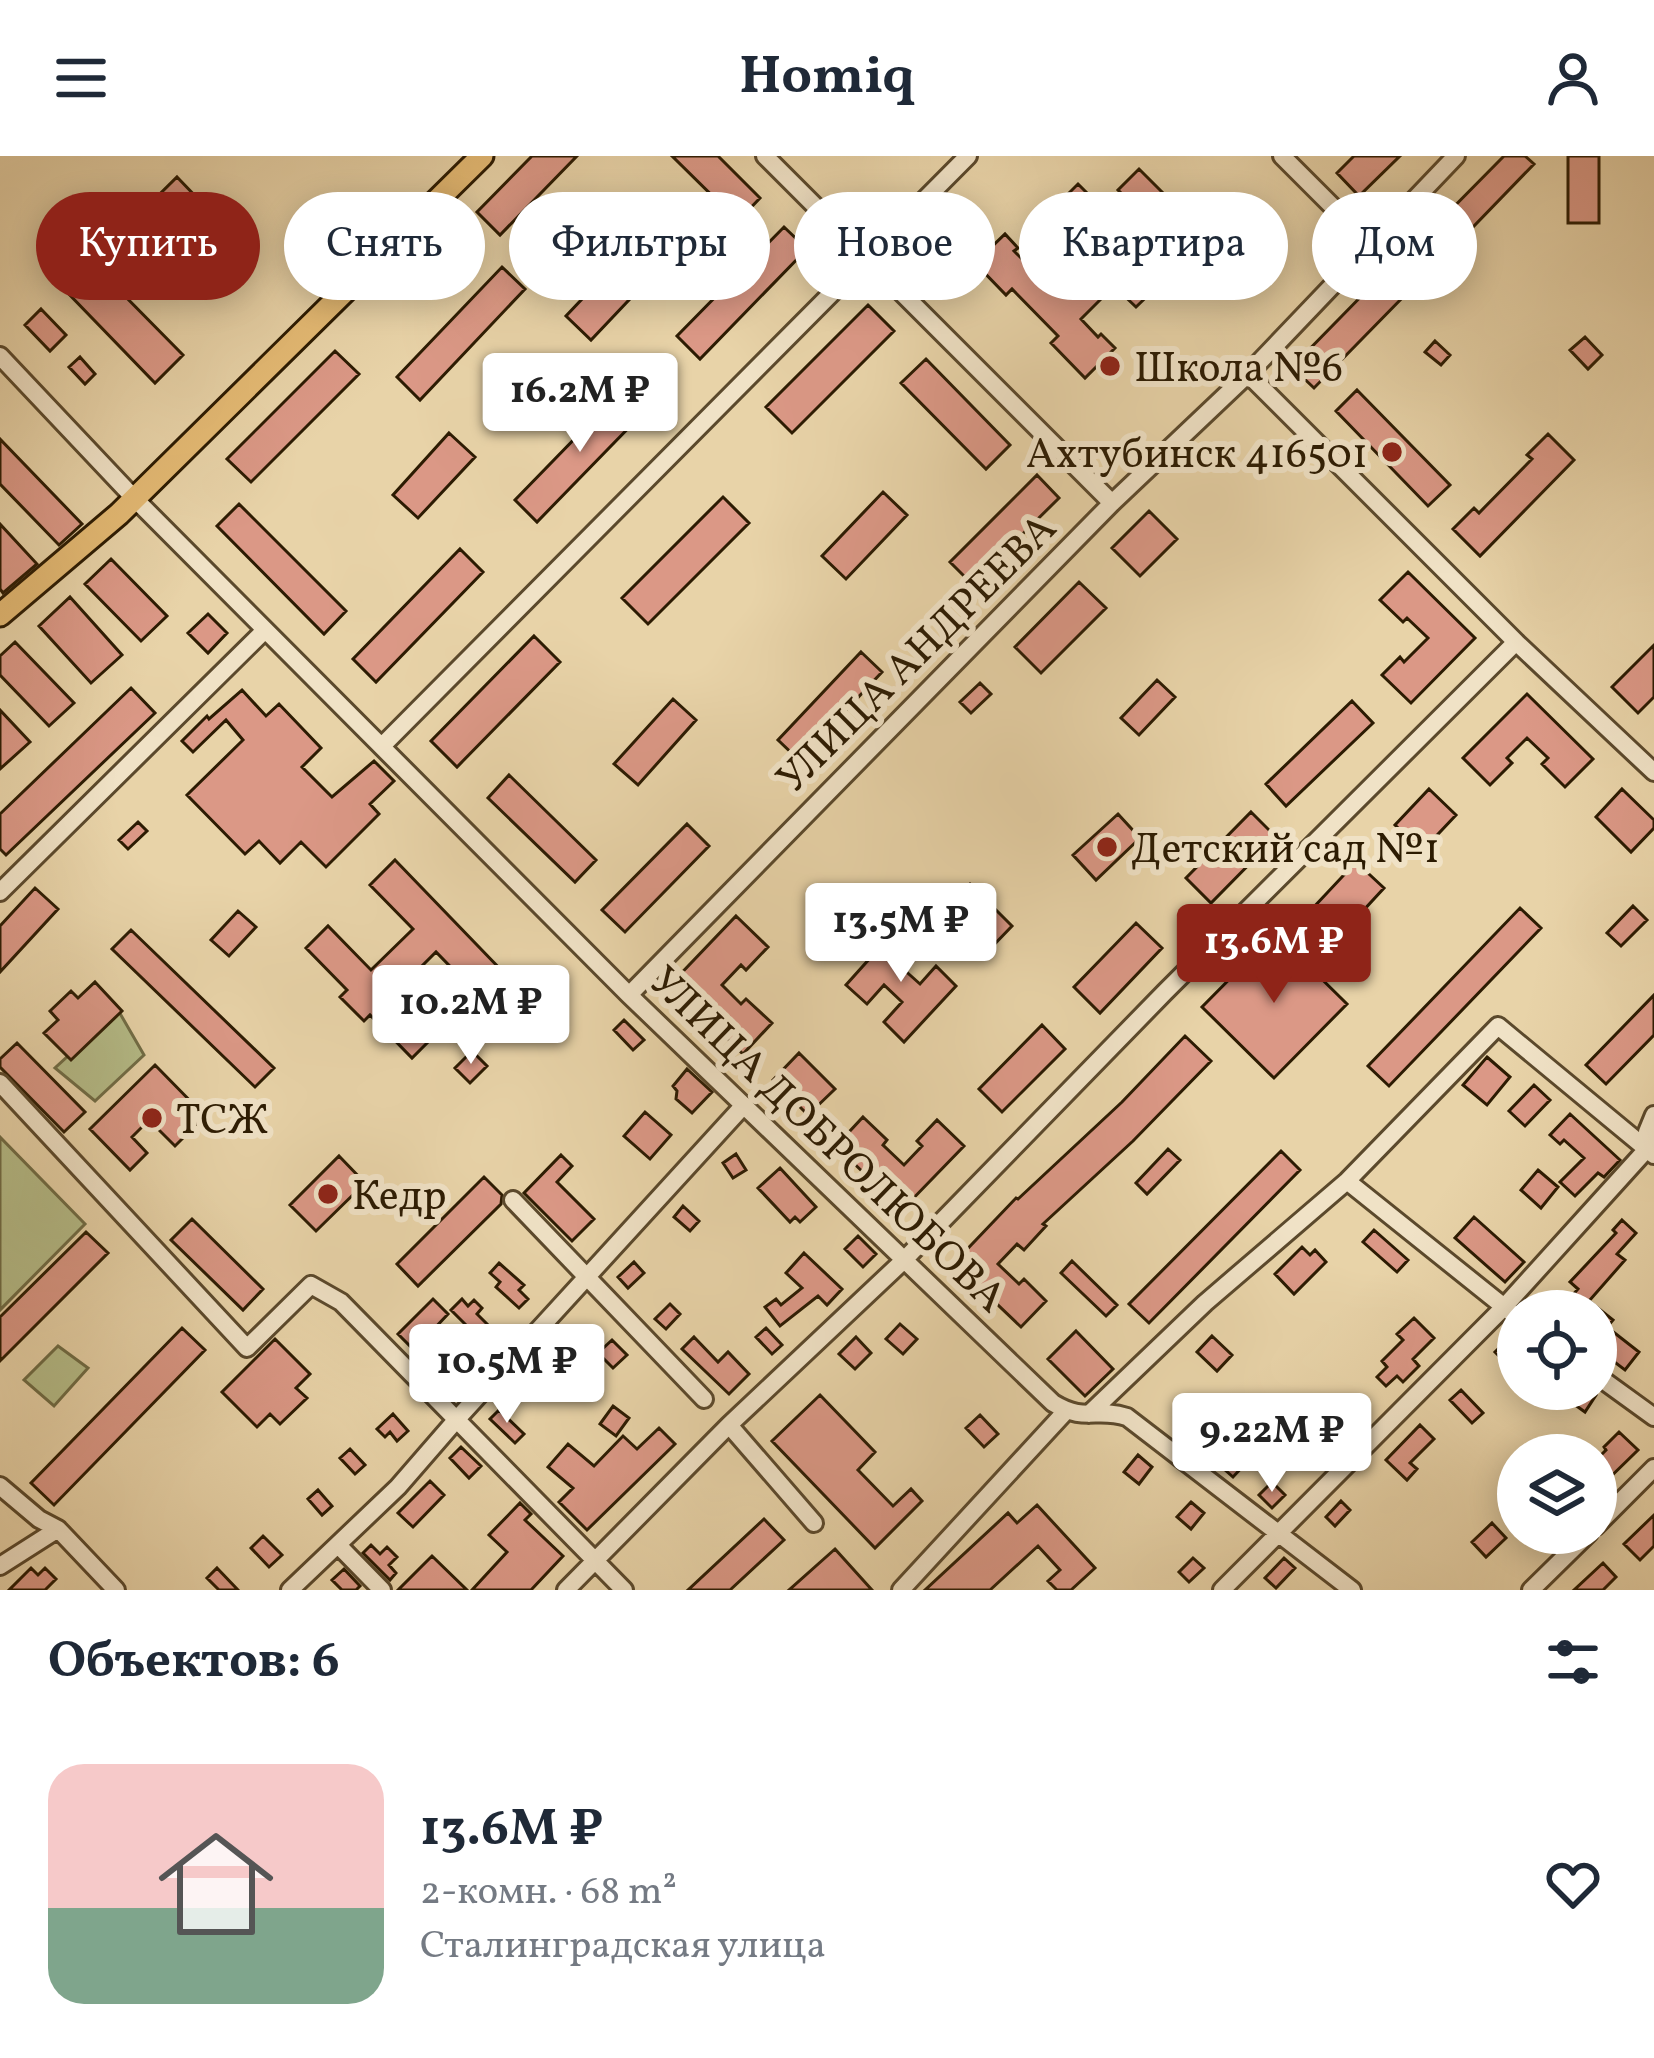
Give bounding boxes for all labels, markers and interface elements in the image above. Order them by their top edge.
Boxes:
text: Homiq [739,41,915,116]
icon: menu [48,45,114,111]
icon: person [1540,45,1606,111]
chip: Купить [36,192,260,300]
chip: Снять [284,192,485,300]
chip: Фильтры [509,192,770,300]
chip: Новое [794,192,995,300]
chip: Квартира [1019,192,1288,300]
chip: Дом [1312,192,1477,300]
place label: Школа №6 [1134,341,1343,400]
pin: 16.2M ₽ [469,353,691,455]
marker: Школа №6 [1097,353,1123,379]
text: 16.2M ₽ [510,365,650,419]
place label: Ахтубинск 416501 [1026,427,1368,486]
marker: Ахтубинск 416501 [1379,439,1405,465]
street label: УЛИЦА АНДРЕЕВА [765,502,1072,809]
place label: Детский сад №1 [1131,822,1440,881]
marker: Детский сад №1 [1094,834,1120,860]
pin: 13.5M ₽ [790,883,1012,985]
text: 13.5M ₽ [832,895,970,949]
pin: 13.6M ₽ [1163,904,1385,1006]
text: 13.6M ₽ [1204,916,1344,970]
street label: УЛИЦА ДОБРОЛЮБОВА [634,954,1018,1328]
pin: 10.2M ₽ [360,965,582,1067]
text: 10.2M ₽ [399,977,543,1031]
place label: ТСЖ [176,1093,268,1152]
marker: ТСЖ [139,1105,165,1131]
place label: Кедр [352,1169,447,1228]
marker: Кедр [315,1181,341,1207]
map controls [1497,1290,1617,1554]
button: locate [1497,1290,1617,1410]
pin: 10.5M ₽ [396,1324,618,1426]
text: 10.5M ₽ [436,1336,578,1390]
pin: 9.22M ₽ [1161,1393,1383,1495]
text: 9.22M ₽ [1199,1405,1345,1459]
button: layers [1497,1434,1617,1554]
text: Объектов: 6 [48,1627,340,1698]
icon: filters [1540,1629,1606,1695]
text: 13.6M ₽ [420,1795,603,1866]
icon: home [144,1812,288,1956]
icon: heart [1540,1851,1606,1917]
text: 2-комн. · 68 m² [420,1866,677,1920]
text: Сталинградская улица [420,1920,826,1974]

